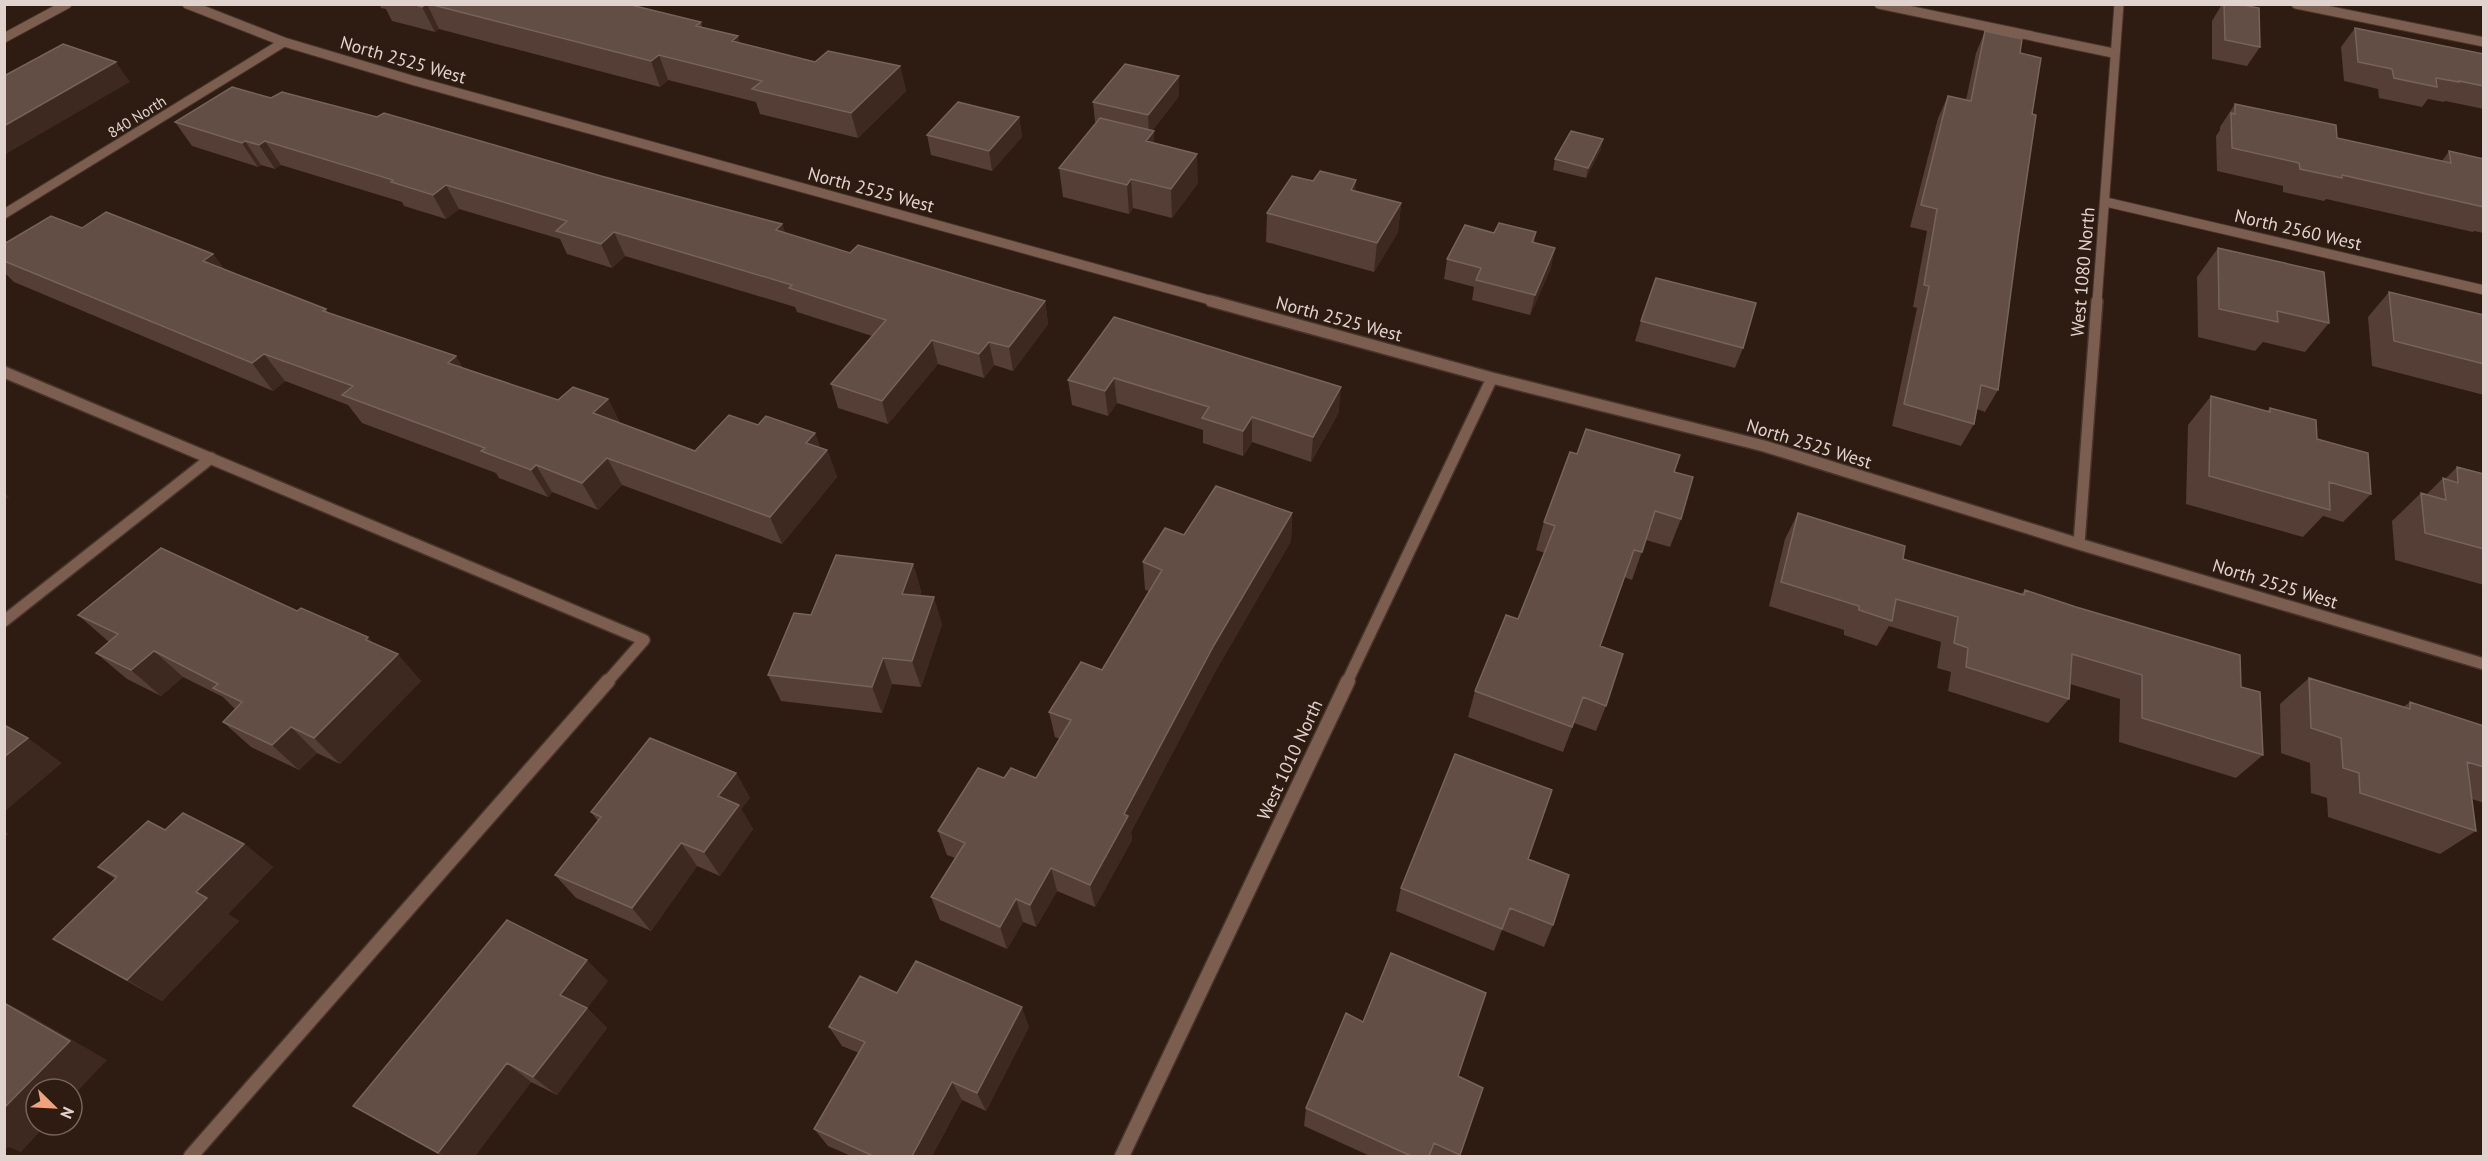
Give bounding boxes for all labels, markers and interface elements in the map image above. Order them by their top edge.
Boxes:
street label: North 2525 West [338,31,469,88]
street label: 840 North [104,91,170,142]
street label: North 2525 West [805,162,937,217]
street label: North 2560 West [2232,204,2364,255]
street label: West 1080 North [2065,206,2100,338]
street label: North 2525 West [1273,291,1405,346]
street label: North 2525 West [1744,414,1875,474]
street label: North 2525 West [2210,554,2341,614]
street label: West 1010 North [1252,696,1327,824]
north arrow [24,1077,84,1137]
text: N [56,1104,79,1122]

